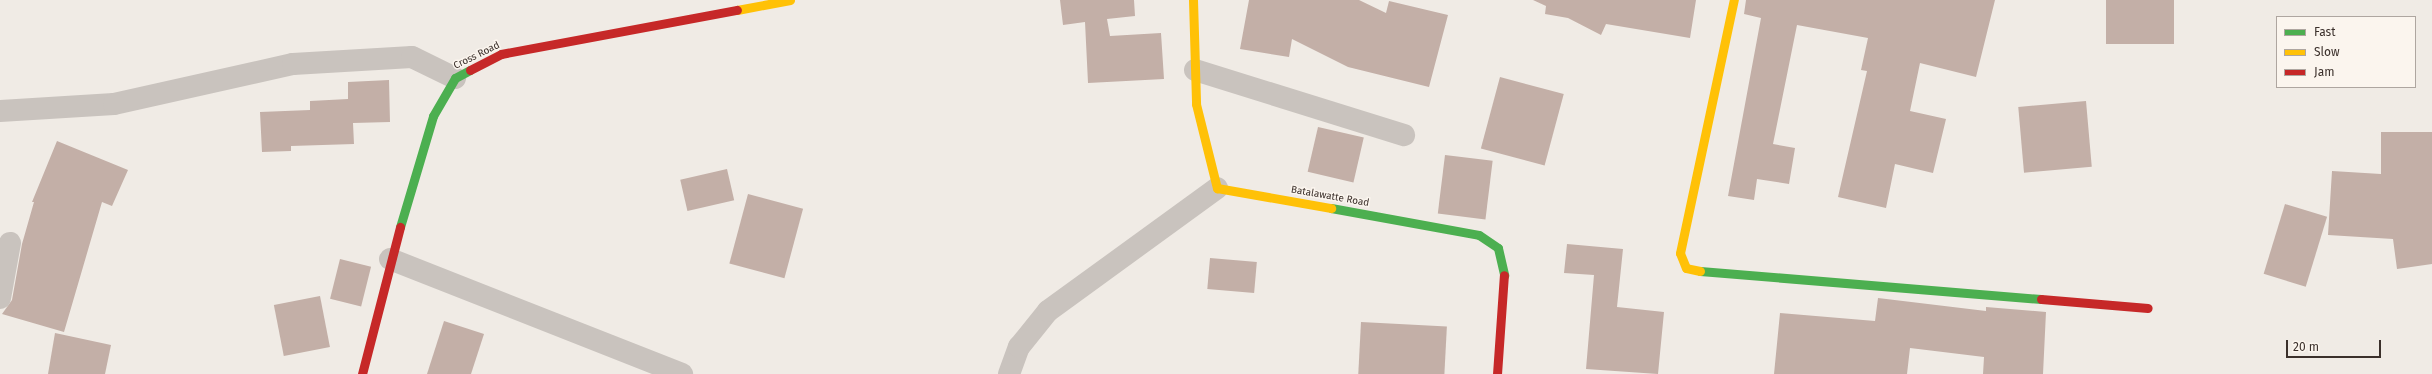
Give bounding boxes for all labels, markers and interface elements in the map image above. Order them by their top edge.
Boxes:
legend [2276,16,2416,88]
text: Fast [2314,25,2336,39]
street label: Cross Road [452,40,502,72]
text: Slow [2314,45,2340,59]
text: Jam [2314,65,2334,79]
street label: Batalawatte Road [1290,184,1370,210]
scale bar [2288,332,2383,358]
text: 20 m [2293,340,2319,354]

